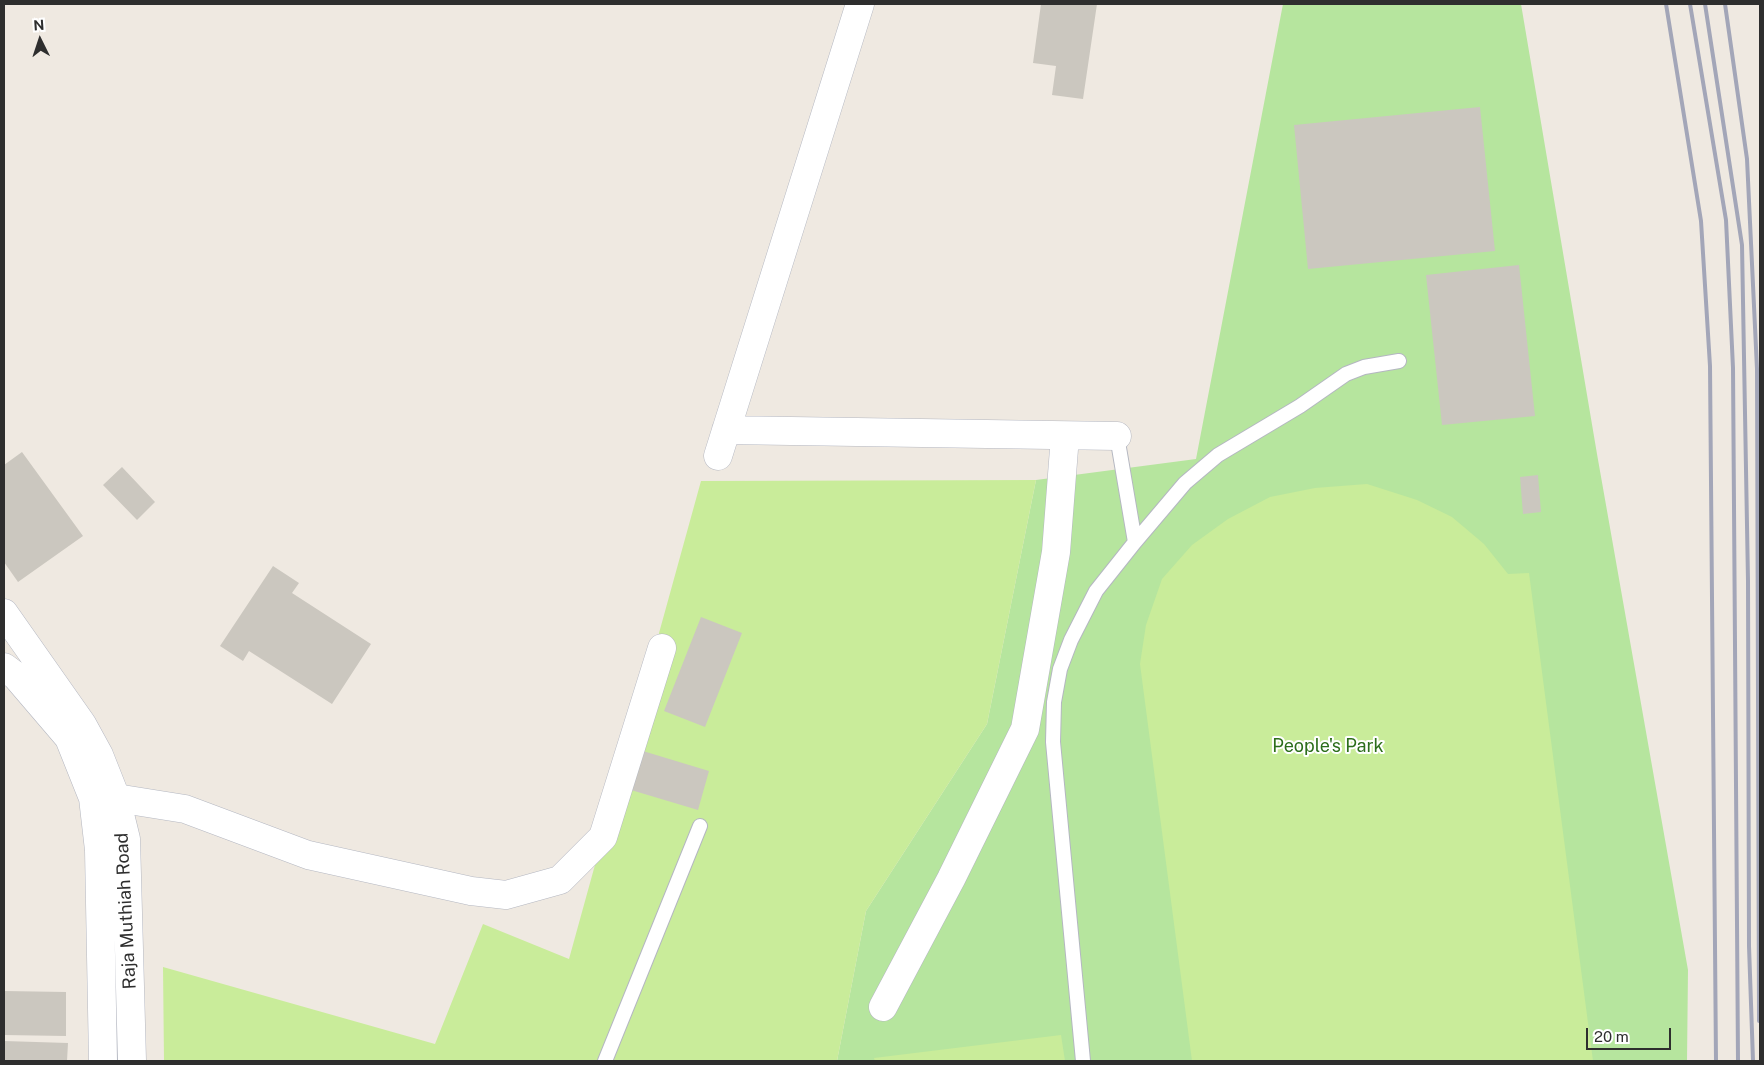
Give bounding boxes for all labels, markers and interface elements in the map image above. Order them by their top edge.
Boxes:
north arrow [15,15,65,65]
text: N [33,17,45,33]
park label: People's Park [1272,735,1384,757]
street label: Raja Muthiah Road [111,832,141,990]
scale bar [1589,1018,1674,1050]
text: 20 m [1594,1028,1629,1045]

